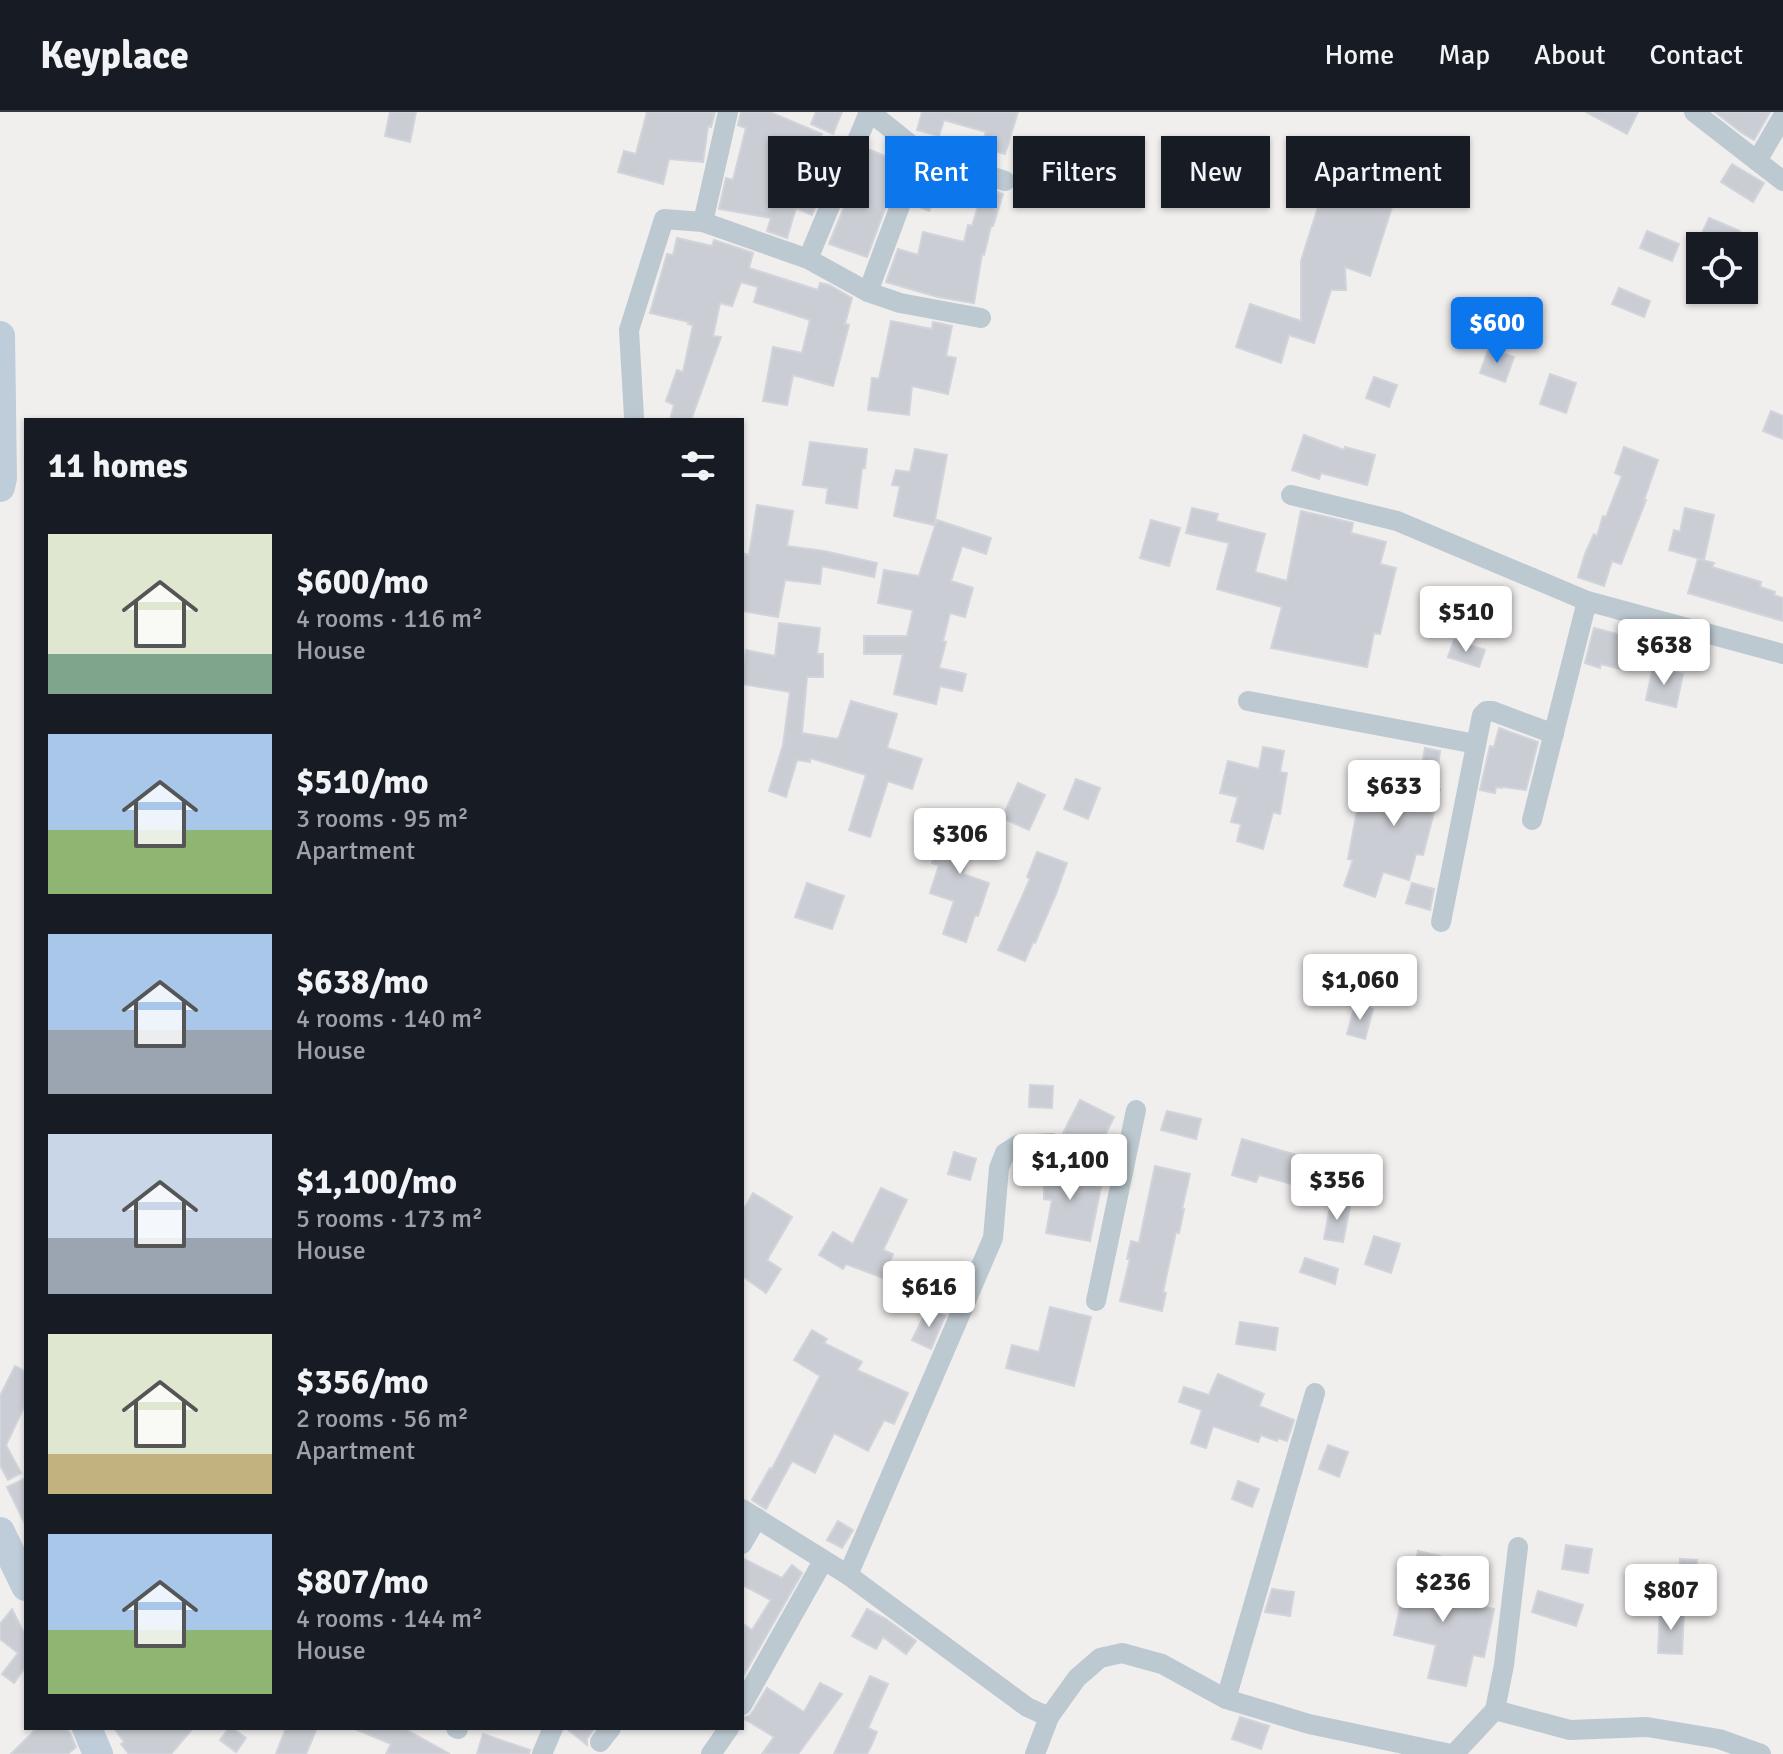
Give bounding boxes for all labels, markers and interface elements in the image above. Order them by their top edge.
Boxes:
text: Keyplace [40,32,189,79]
text: Home [1325,38,1394,72]
text: Map [1438,38,1490,72]
text: About [1534,38,1606,72]
text: Contact [1650,38,1743,72]
chip: Buy [768,136,869,208]
chip: Rent [885,136,997,208]
chip: Filters [1013,136,1145,208]
chip: New [1161,136,1270,208]
chip: Apartment [1286,136,1470,208]
map controls [1686,232,1758,304]
button: locate [1686,232,1758,304]
pin: $600 [1450,297,1544,365]
text: $600 [1469,307,1525,339]
icon: filters [676,444,720,488]
text: 11 homes [48,445,188,487]
text: $600/mo [296,561,429,603]
icon: home [112,566,208,662]
pin: $510 [1419,586,1513,654]
text: $510 [1438,596,1494,628]
text: 4 rooms · 116 m² [296,603,483,635]
pin: $638 [1617,619,1711,687]
text: $638 [1636,629,1692,661]
text: House [296,635,366,667]
pin: $633 [1347,760,1441,828]
text: $510/mo [296,761,429,803]
icon: home [112,766,208,862]
text: $633 [1366,770,1422,802]
text: 3 rooms · 95 m² [296,803,469,835]
pin: $306 [913,808,1007,876]
text: $306 [932,818,988,850]
text: Apartment [296,835,415,867]
pin: $1,060 [1295,954,1425,1022]
text: $638/mo [296,961,429,1003]
text: $1,060 [1321,964,1399,996]
icon: home [112,966,208,1062]
text: 4 rooms · 140 m² [296,1003,483,1035]
text: House [296,1035,366,1067]
pin: $1,100 [1005,1134,1135,1202]
text: $1,100 [1031,1144,1109,1176]
pin: $356 [1290,1154,1384,1222]
text: $1,100/mo [296,1161,457,1203]
text: $356 [1309,1164,1365,1196]
icon: home [112,1166,208,1262]
text: 5 rooms · 173 m² [296,1203,483,1235]
text: House [296,1235,366,1267]
pin: $616 [882,1261,976,1329]
text: $616 [901,1271,957,1303]
text: $356/mo [296,1361,429,1403]
icon: home [112,1366,208,1462]
text: 2 rooms · 56 m² [296,1403,469,1435]
text: Apartment [296,1435,415,1467]
pin: $236 [1396,1556,1490,1624]
text: $807/mo [296,1561,429,1603]
pin: $807 [1624,1564,1718,1632]
icon: home [112,1566,208,1662]
text: $236 [1415,1566,1471,1598]
text: $807 [1643,1574,1699,1606]
text: 4 rooms · 144 m² [296,1603,483,1635]
text: House [296,1635,366,1667]

